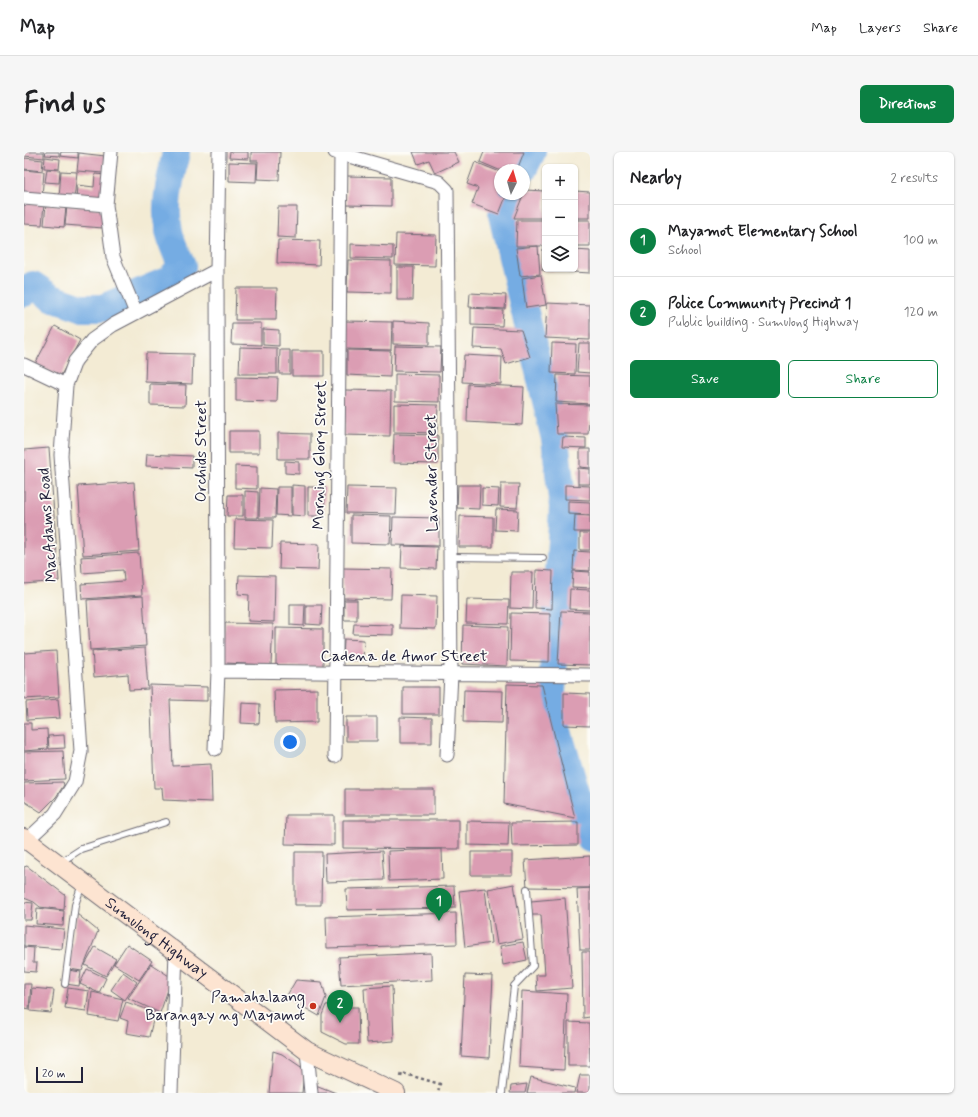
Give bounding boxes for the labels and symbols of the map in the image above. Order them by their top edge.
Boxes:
north arrow [494,164,530,200]
street label: Morning Glory Street [308,380,333,530]
street label: Orchids Street [191,399,212,502]
street label: Lavender Street [420,413,444,532]
street label: MacAdams Road [34,467,62,583]
street label: Cadena de Amor Street [321,646,488,667]
your location [280,732,300,752]
pin: 1 [426,888,452,921]
street label: Sumulong Highway [101,892,212,983]
place label: Pamahalaang Barangay ng Mayamot [145,987,305,1026]
pin: 2 [327,990,353,1023]
marker: Pamahalaang Barangay ng Mayamot [308,1001,318,1011]
scale bar [36,1065,83,1084]

